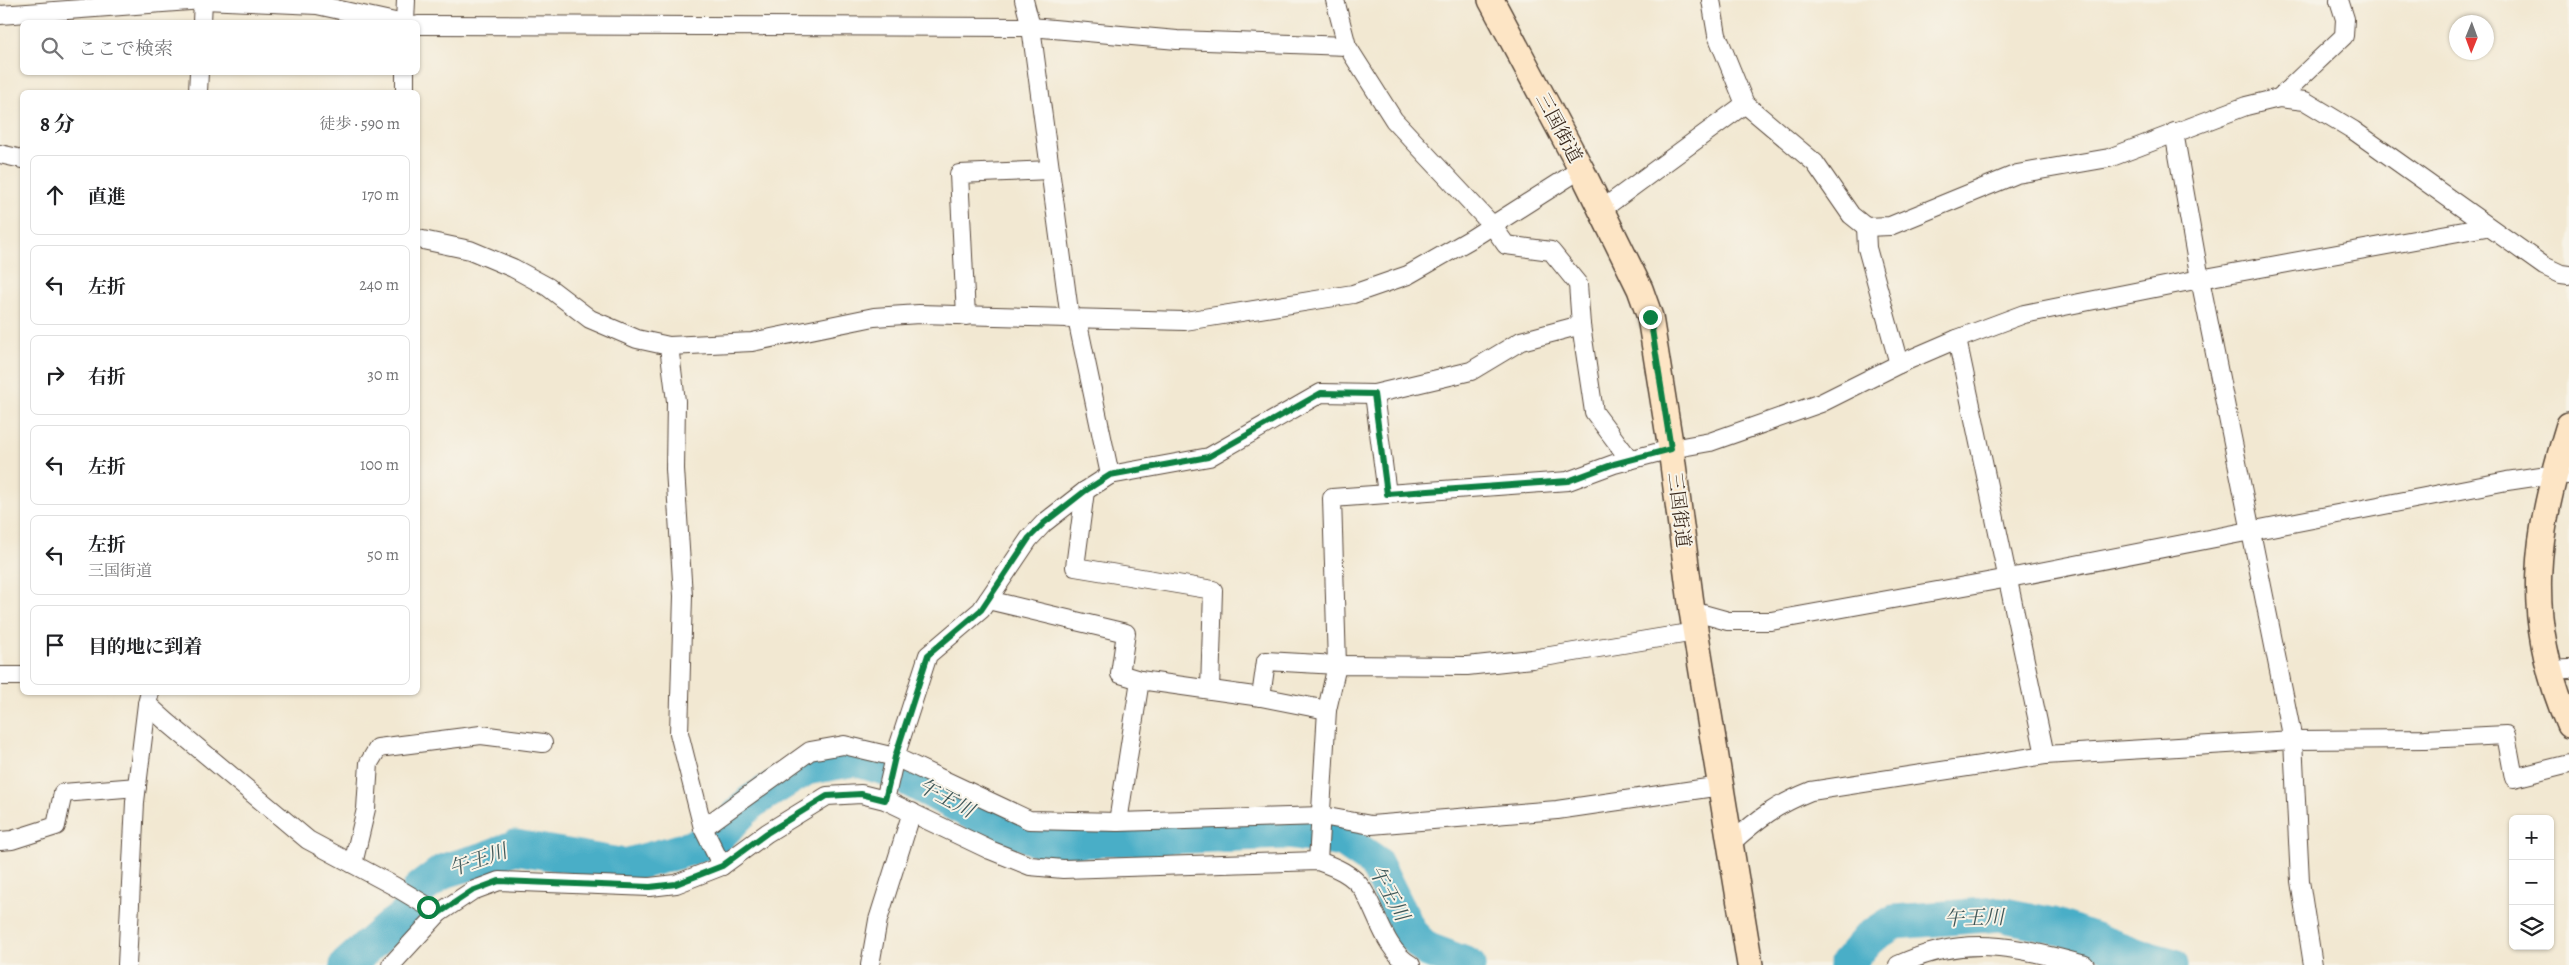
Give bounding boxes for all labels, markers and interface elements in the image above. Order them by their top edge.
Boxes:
north arrow [2449,15,2494,60]
search box [20,20,420,75]
icon: search [38,34,66,62]
text: ここで検索 [78,36,173,62]
street label: 三国街道 [1530,88,1588,168]
text: 8 分 [40,110,75,138]
text: 徒歩 · 590 m [319,113,400,135]
icon: ahead [41,181,69,209]
text: 直進 [88,184,126,210]
text: 170 m [362,184,399,206]
icon: left [41,271,69,299]
text: 左折 [88,274,126,300]
text: 240 m [359,274,399,296]
route end [1639,306,1662,329]
icon: right [41,361,69,389]
text: 右折 [88,364,126,390]
text: 30 m [367,364,399,386]
icon: left [41,451,69,479]
text: 左折 [88,454,126,480]
text: 100 m [360,454,399,476]
street label: 三国街道 [1661,471,1697,549]
text: 左折 [88,532,126,558]
icon: left [41,541,69,569]
text: 50 m [367,544,399,566]
text: 三国街道 [88,560,152,582]
icon: arrive [41,631,69,659]
text: 目的地に到着 [88,634,202,660]
water label: 午王川 [913,772,981,825]
map controls [2509,815,2554,950]
button: + [2509,815,2554,860]
water label: 午王川 [445,837,513,883]
water label: 午王川 [1363,860,1416,928]
button: − [2509,860,2554,905]
route start [417,896,440,919]
water label: 午王川 [1944,903,2006,933]
button: layers [2509,905,2554,950]

